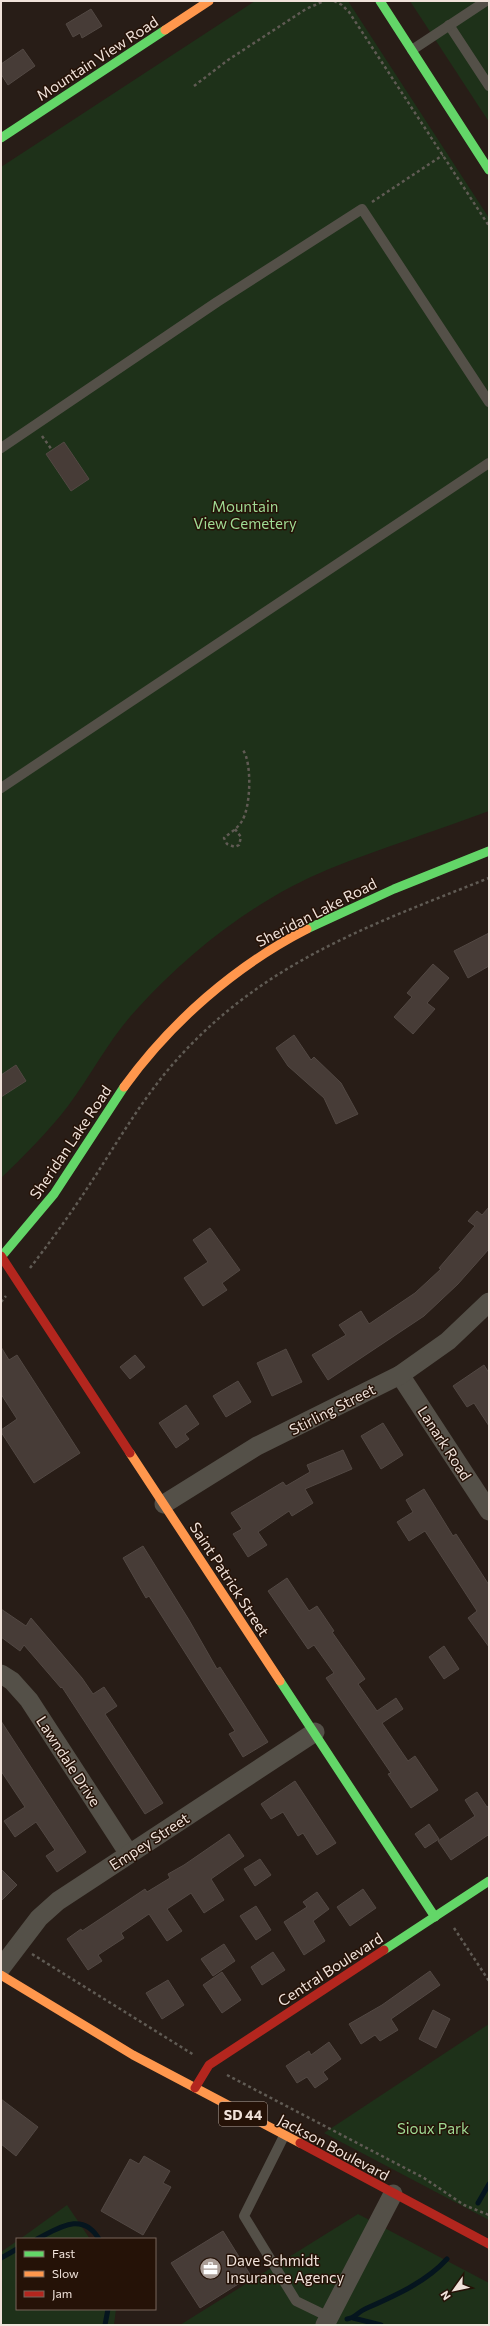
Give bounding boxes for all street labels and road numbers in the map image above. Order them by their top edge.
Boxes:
street label: Mountain View Road [33,12,161,104]
street label: Sheridan Lake Road [253,874,379,950]
street label: Sheridan Lake Road [25,1082,115,1202]
street label: Stirling Street [286,1380,378,1438]
street label: Lanark Road [414,1402,476,1484]
street label: Saint Patrick Street [186,1519,274,1639]
street label: Lawndale Drive [33,1712,105,1810]
street label: Empey Street [106,1809,192,1873]
street label: Central Boulevard [274,1928,386,2010]
road number: SD 44 [219,2102,267,2126]
street label: Jackson Boulevard [275,2110,393,2184]

